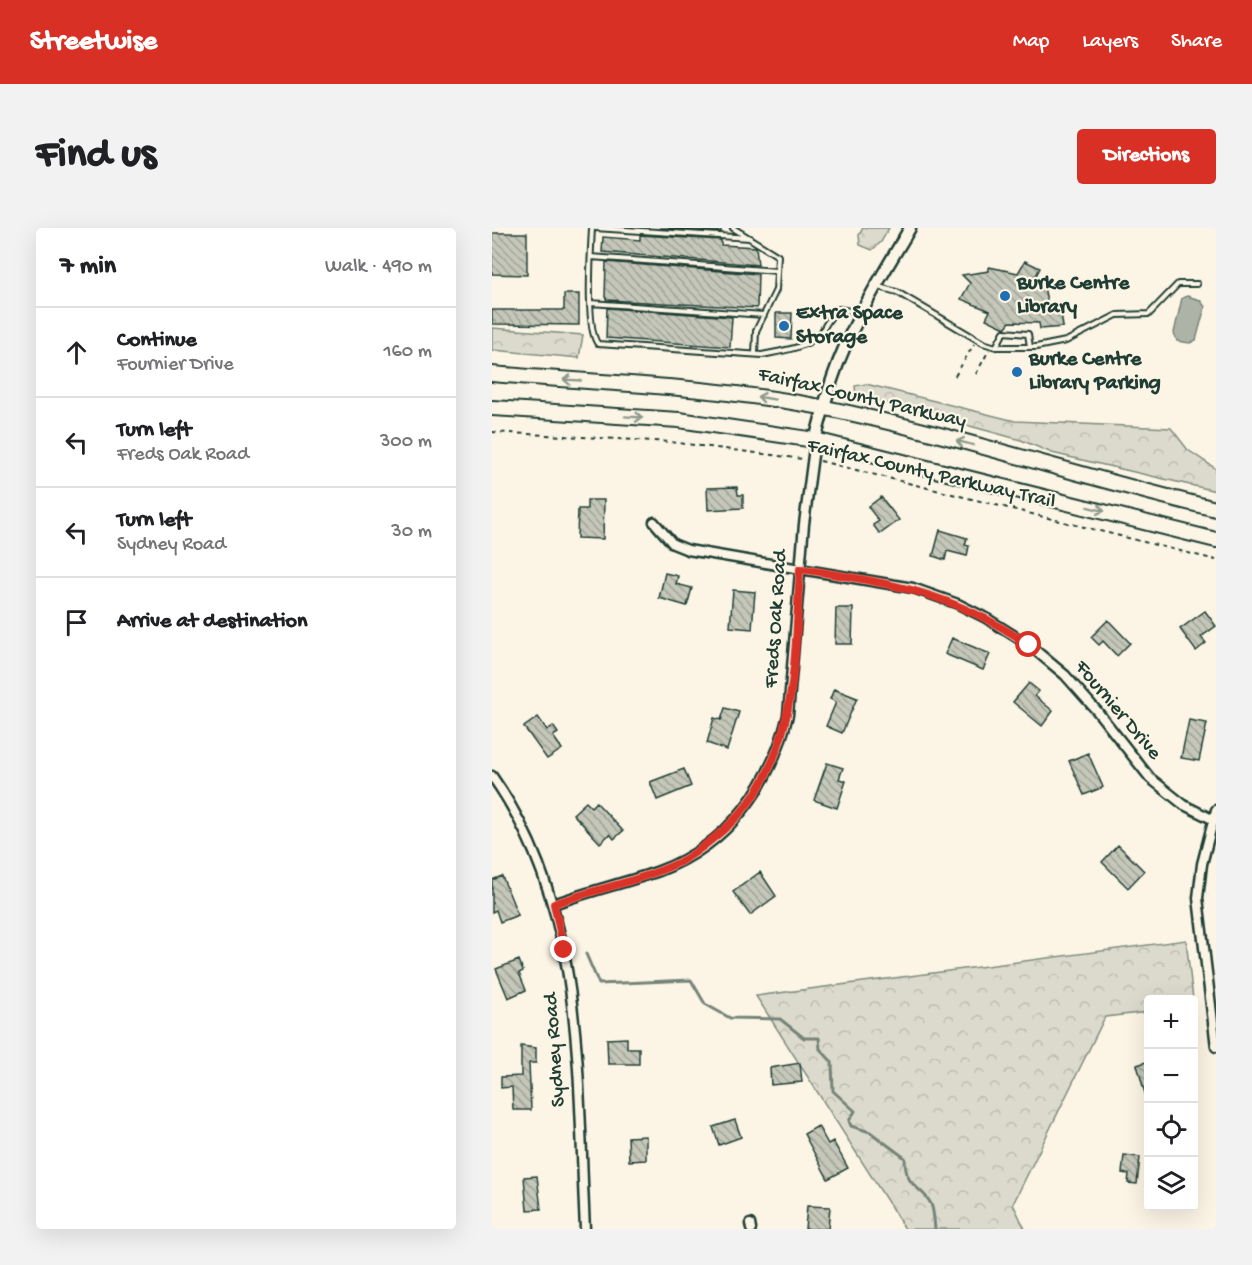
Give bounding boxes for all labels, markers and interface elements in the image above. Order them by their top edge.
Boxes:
text: Streetwise [30,26,157,59]
text: Map [1013,30,1049,55]
text: Layers [1082,30,1138,55]
text: Share [1171,30,1222,55]
button: Directions [1077,129,1216,184]
text: Find us [36,132,156,181]
text: 7 min [60,252,116,283]
text: Walk · 490 m [325,256,432,279]
place label: Burke Centre Library [1016,272,1130,321]
marker: Burke Centre Library [998,289,1012,303]
place label: Extra Space Storage [796,302,904,351]
marker: Extra Space Storage [777,319,791,333]
text: Continue [117,328,197,354]
icon: ahead [60,336,93,369]
text: 160 m [383,341,432,364]
place label: Burke Centre Library Parking [1028,348,1161,397]
text: Fournier Drive [117,354,234,377]
street label: Fairfax County Parkway [755,363,968,435]
marker: Burke Centre Library Parking [1010,365,1024,379]
one-way arrow [562,374,582,385]
one-way arrow [757,392,776,403]
one-way arrow [624,412,644,423]
text: Turn left [117,418,191,444]
icon: left [60,426,93,459]
text: 300 m [380,431,432,454]
street label: Fairfax County Parkway Trail [803,434,1058,516]
one-way arrow [956,436,975,448]
text: Freds Oak Road [117,444,249,467]
one-way arrow [1086,504,1105,515]
text: Turn left [117,508,191,534]
icon: left [60,516,93,549]
text: 30 m [391,521,432,544]
text: Sydney Road [117,534,226,557]
street label: Freds Oak Road [760,547,794,690]
icon: arrive [60,606,93,639]
text: Arrive at destination [117,609,307,635]
route start [1015,631,1041,657]
street label: Fournier Drive [1067,655,1167,767]
route end [550,936,576,962]
street label: Sydney Road [539,990,572,1108]
map controls [1144,995,1198,1211]
button: + [1144,995,1198,1049]
button: − [1144,1049,1198,1103]
button: locate [1144,1103,1198,1157]
button: layers [1144,1157,1198,1211]

